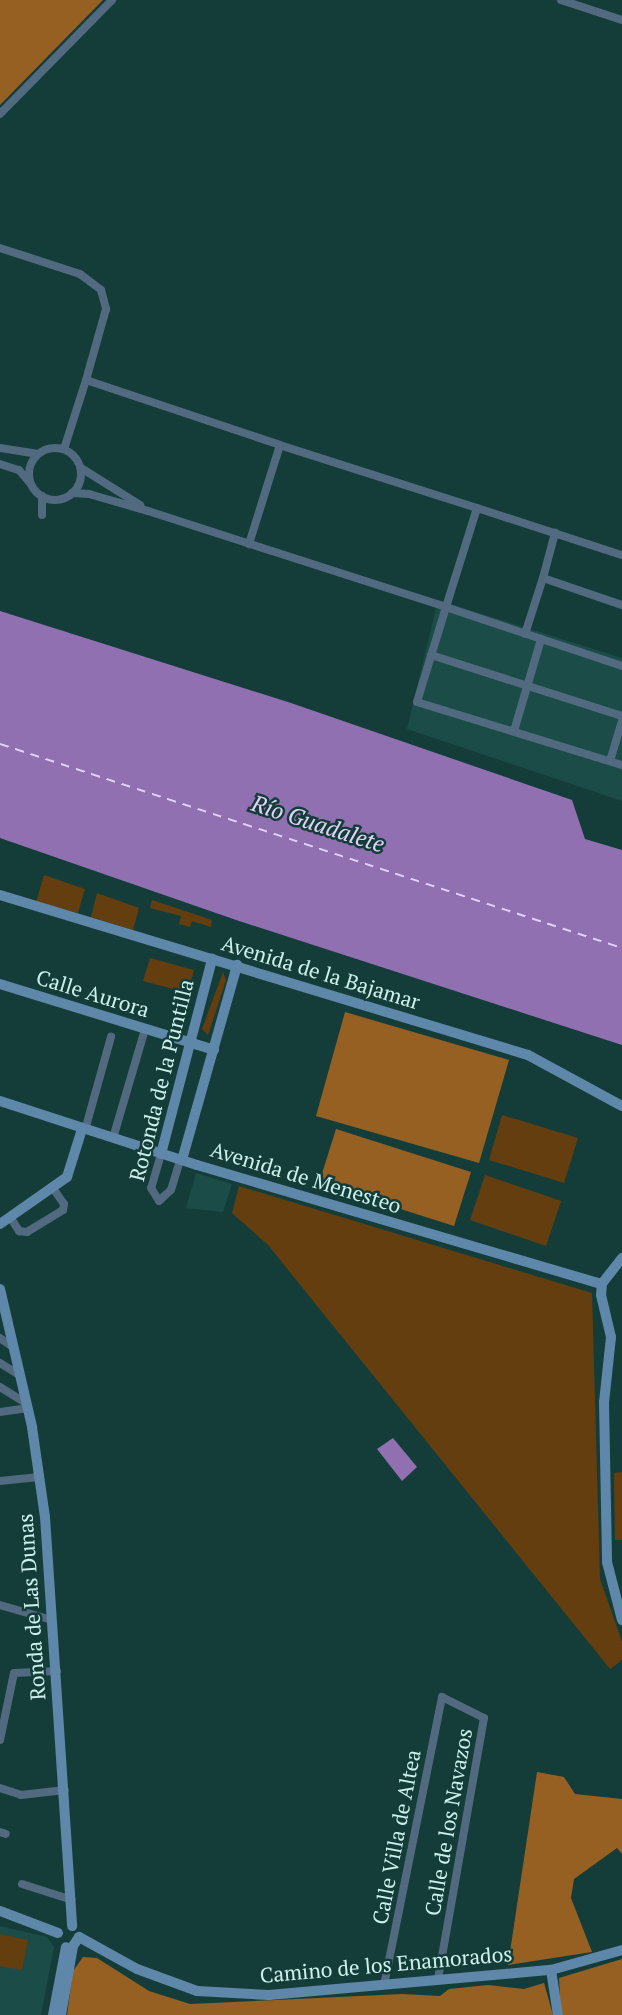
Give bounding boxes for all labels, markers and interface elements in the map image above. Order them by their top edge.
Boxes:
water label: Río Guadalete [248,790,388,858]
street label: Avenida de la Bajamar [219,930,423,1014]
street label: Calle Aurora [33,964,153,1022]
street label: Rotonda de la Puntilla [124,976,198,1184]
street label: Avenida de Menesteo [208,1136,404,1218]
street label: Ronda de Las Dunas [12,1513,50,1701]
street label: Calle de los Navazos [419,1726,477,1918]
street label: Calle Villa de Altea [367,1747,425,1927]
street label: Camino de los Enamorados [259,1940,513,1988]

